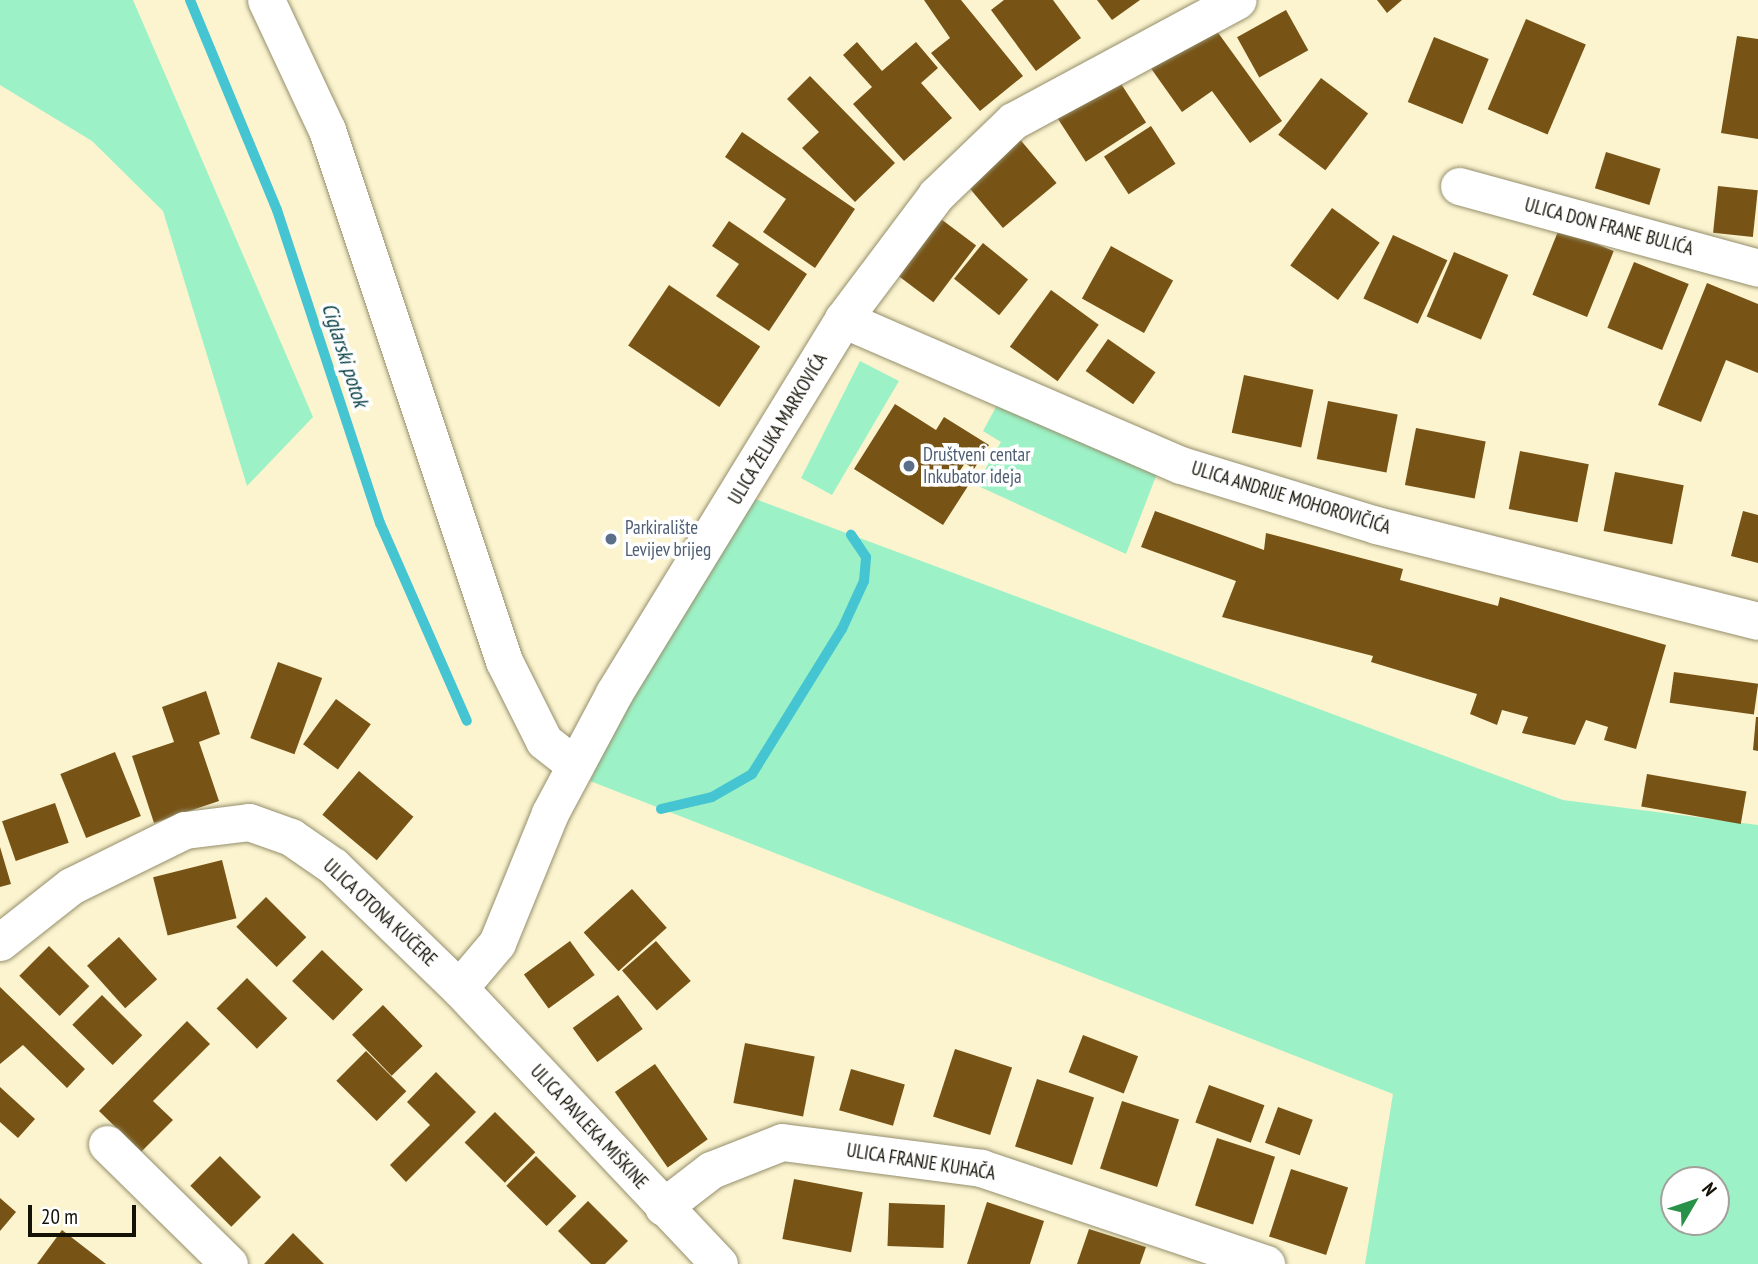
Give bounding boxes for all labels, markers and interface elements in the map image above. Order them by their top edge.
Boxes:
street label: ULICA DON FRANE BULIĆA [1522,193,1696,261]
water label: Ciglarski potok [316,300,374,410]
street label: ULICA ŽELJKA MARKOVIĆA [723,349,833,509]
place label: Društveni centar Inkubator ideja [923,444,1030,488]
street label: ULICA ANDRIJE MOHOROVIČIĆA [1188,457,1394,539]
marker: Društveni centar Inkubator ideja [901,458,917,474]
place label: Parkiralište Levijev brijeg [625,517,712,561]
marker: Parkiralište Levijev brijeg [603,531,619,547]
street label: ULICA OTONA KUČERE [318,854,442,972]
street label: ULICA PAVLEKA MIŠKINE [525,1060,653,1194]
street label: ULICA FRANJE KUHAČA [845,1139,997,1185]
north arrow [1660,1166,1730,1236]
text: N [1697,1177,1722,1201]
scale bar [32,1190,140,1234]
text: 20 m [41,1203,78,1230]

